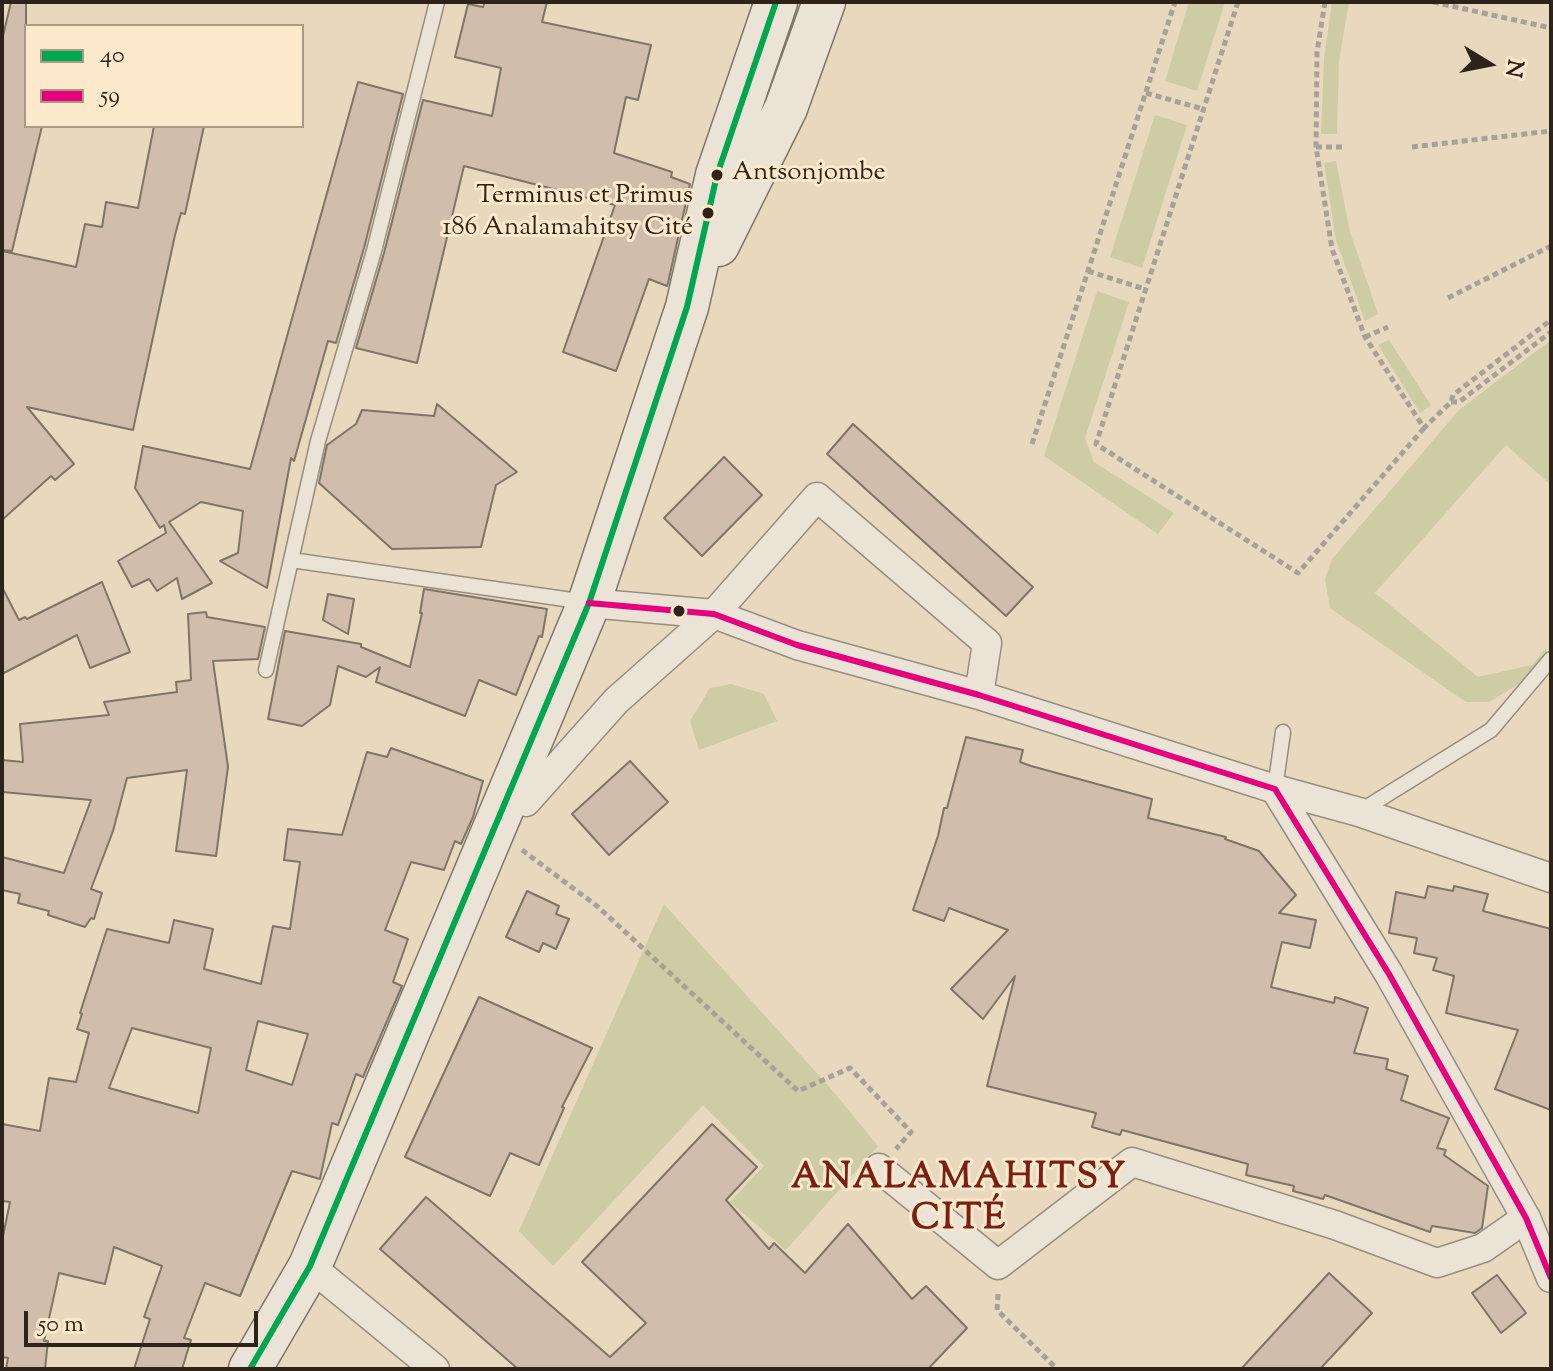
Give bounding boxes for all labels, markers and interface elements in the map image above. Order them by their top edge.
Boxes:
legend [24,24,304,128]
north arrow [1449,24,1529,104]
text: 40 [100,39,125,73]
text: N [1495,57,1530,80]
text: 59 [100,79,120,113]
place label: Antsonjombe [732,159,886,191]
marker: Antsonjombe [709,167,725,183]
place label: Terminus et Primus 186 Analamahitsy Cité [443,182,693,244]
marker: Terminus et Primus 186 Analamahitsy Cité [700,205,716,221]
unlabelled marker [671,603,687,619]
district label: ANALAMAHITSY CITÉ [791,1159,1127,1244]
scale bar [28,1295,262,1345]
text: 50 m [38,1308,84,1342]

